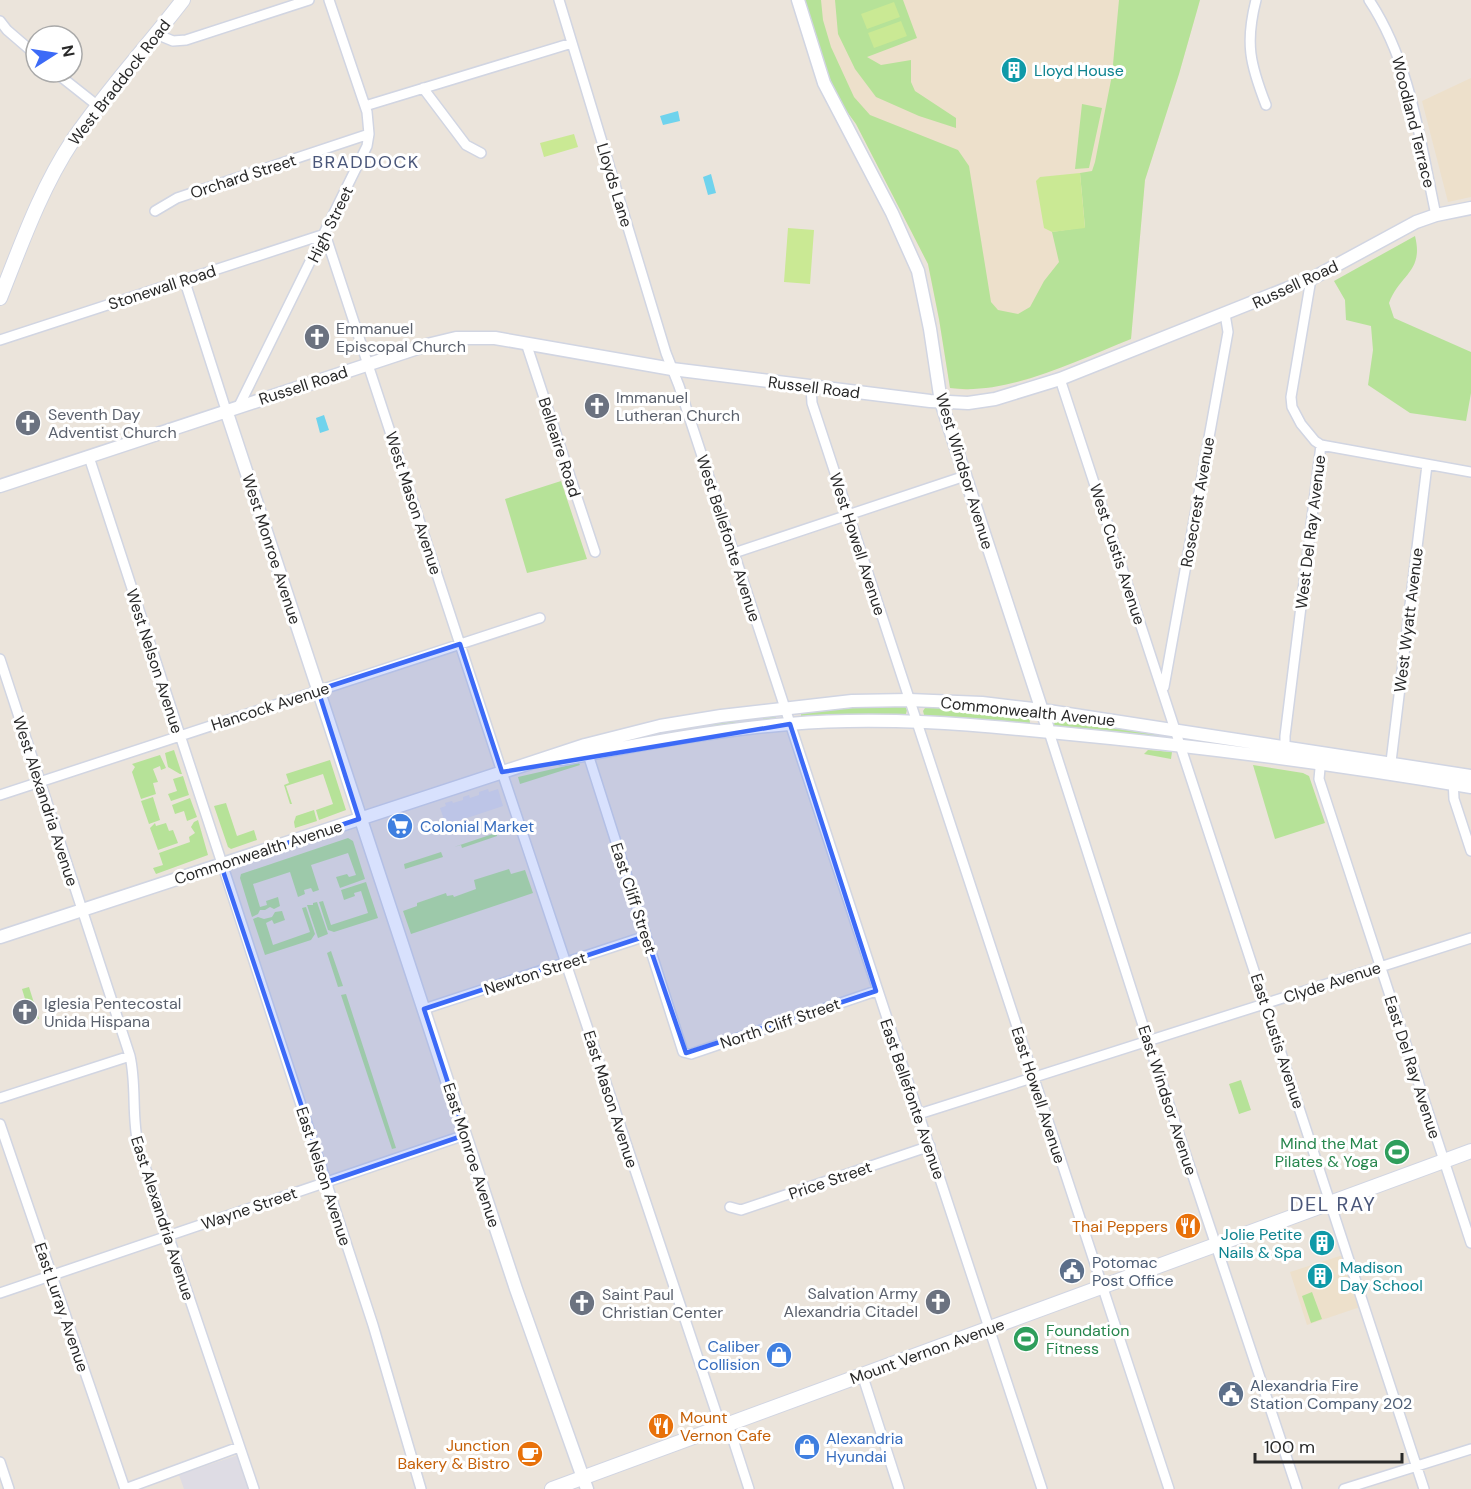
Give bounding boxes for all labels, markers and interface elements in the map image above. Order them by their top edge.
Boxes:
street label: West Braddock Road [64,15,175,150]
north arrow [24,24,84,84]
text: N [57,43,80,59]
street label: Woodland Terrace [1387,54,1440,190]
building icon: Lloyd House [999,55,1029,85]
place label: Lloyd House [1034,60,1124,81]
street label: Lloyds Lane [592,141,637,230]
street label: Orchard Street [187,149,299,204]
district label: BRADDOCK [312,150,420,174]
street label: High Street [303,183,358,266]
street label: Russell Road [1249,255,1342,314]
street label: Stonewall Road [106,260,219,315]
place label: Emmanuel Episcopal Church [336,318,466,357]
church icon: Emmanuel Episcopal Church [302,322,332,352]
street label: Russell Road [256,361,350,410]
street label: Russell Road [767,371,861,404]
place label: Immanuel Lutheran Church [616,387,740,426]
street label: West Windsor Avenue [931,390,998,552]
church icon: Immanuel Lutheran Church [582,391,612,421]
street label: Belleaire Road [534,395,586,500]
place label: Seventh Day Adventist Church [48,404,177,443]
church icon: Seventh Day Adventist Church [13,408,43,438]
street label: West Mason Avenue [380,429,447,577]
street label: Rosecrest Avenue [1176,435,1219,569]
street label: West Bellefonte Avenue [692,452,765,624]
street label: West Del Ray Avenue [1291,454,1330,610]
street label: West Howell Avenue [825,470,891,618]
street label: West Monroe Avenue [237,471,306,627]
street label: West Custis Avenue [1085,481,1150,627]
street label: West Wyatt Avenue [1389,547,1428,694]
street label: West Nelson Avenue [121,586,188,736]
street label: Hancock Avenue [208,677,332,736]
street label: Commonwealth Avenue [940,692,1116,731]
street label: West Alexandria Avenue [8,713,83,889]
supermarket icon: Colonial Market [385,811,415,841]
street label: Commonwealth Avenue [171,815,345,890]
place label: Colonial Market [420,816,534,837]
street label: East Cliff Street [606,840,661,956]
street label: Newton Street [481,947,589,1000]
street label: Clyde Avenue [1281,957,1383,1008]
street label: East Custis Avenue [1246,971,1309,1111]
place label: Iglesia Pentecostal Unida Hispana [44,993,181,1032]
street label: North Cliff Street [717,993,843,1054]
street label: East Del Ray Avenue [1379,993,1446,1141]
church icon: Iglesia Pentecostal Unida Hispana [10,997,40,1027]
street label: East Bellefonte Avenue [875,1016,950,1182]
street label: East Windsor Avenue [1133,1022,1202,1178]
street label: East Howell Avenue [1006,1024,1071,1166]
street label: East Mason Avenue [578,1028,643,1171]
street label: East Monroe Avenue [438,1080,505,1230]
street label: East Nelson Avenue [291,1104,356,1248]
street label: East Alexandria Avenue [126,1133,199,1303]
place label: Mind the Mat Pilates & Yoga [1275,1133,1378,1172]
sports icon: Mind the Mat Pilates & Yoga [1382,1137,1412,1167]
street label: Price Street [786,1156,875,1205]
street label: Wayne Street [198,1182,300,1235]
district label: DEL RAY [1290,1191,1376,1217]
restaurant icon: Thai Peppers [1173,1211,1203,1241]
place label: Thai Peppers [1072,1216,1168,1237]
place label: Jolie Petite Nails & Spa [1219,1224,1302,1263]
building icon: Jolie Petite Nails & Spa [1307,1228,1337,1258]
street label: East Luray Avenue [30,1240,94,1375]
place label: Potomac Post Office [1092,1252,1174,1291]
public building icon: Potomac Post Office [1057,1256,1087,1286]
place label: Madison Day School [1340,1257,1423,1296]
building icon: Madison Day School [1305,1261,1335,1291]
place label: Salvation Army Alexandria Citadel [784,1283,918,1322]
place label: Saint Paul Christian Center [602,1284,723,1323]
church icon: Salvation Army Alexandria Citadel [923,1287,953,1317]
church icon: Saint Paul Christian Center [567,1288,597,1318]
street label: Mount Vernon Avenue [847,1314,1007,1389]
place label: Foundation Fitness [1046,1320,1129,1359]
sports icon: Foundation Fitness [1011,1324,1041,1354]
place label: Caliber Collision [698,1336,760,1375]
shop icon: Caliber Collision [764,1340,794,1370]
place label: Alexandria Fire Station Company 202 [1250,1375,1412,1414]
public building icon: Alexandria Fire Station Company 202 [1216,1379,1246,1409]
place label: Mount Vernon Cafe [680,1407,771,1446]
restaurant icon: Mount Vernon Cafe [646,1411,676,1441]
scale bar [1255,1426,1402,1464]
place label: Alexandria Hyundai [826,1428,903,1467]
shop icon: Alexandria Hyundai [792,1432,822,1462]
place label: Junction Bakery & Bistro [397,1435,510,1474]
text: 100 m [1264,1435,1315,1459]
cafe icon: Junction Bakery & Bistro [515,1439,545,1469]

